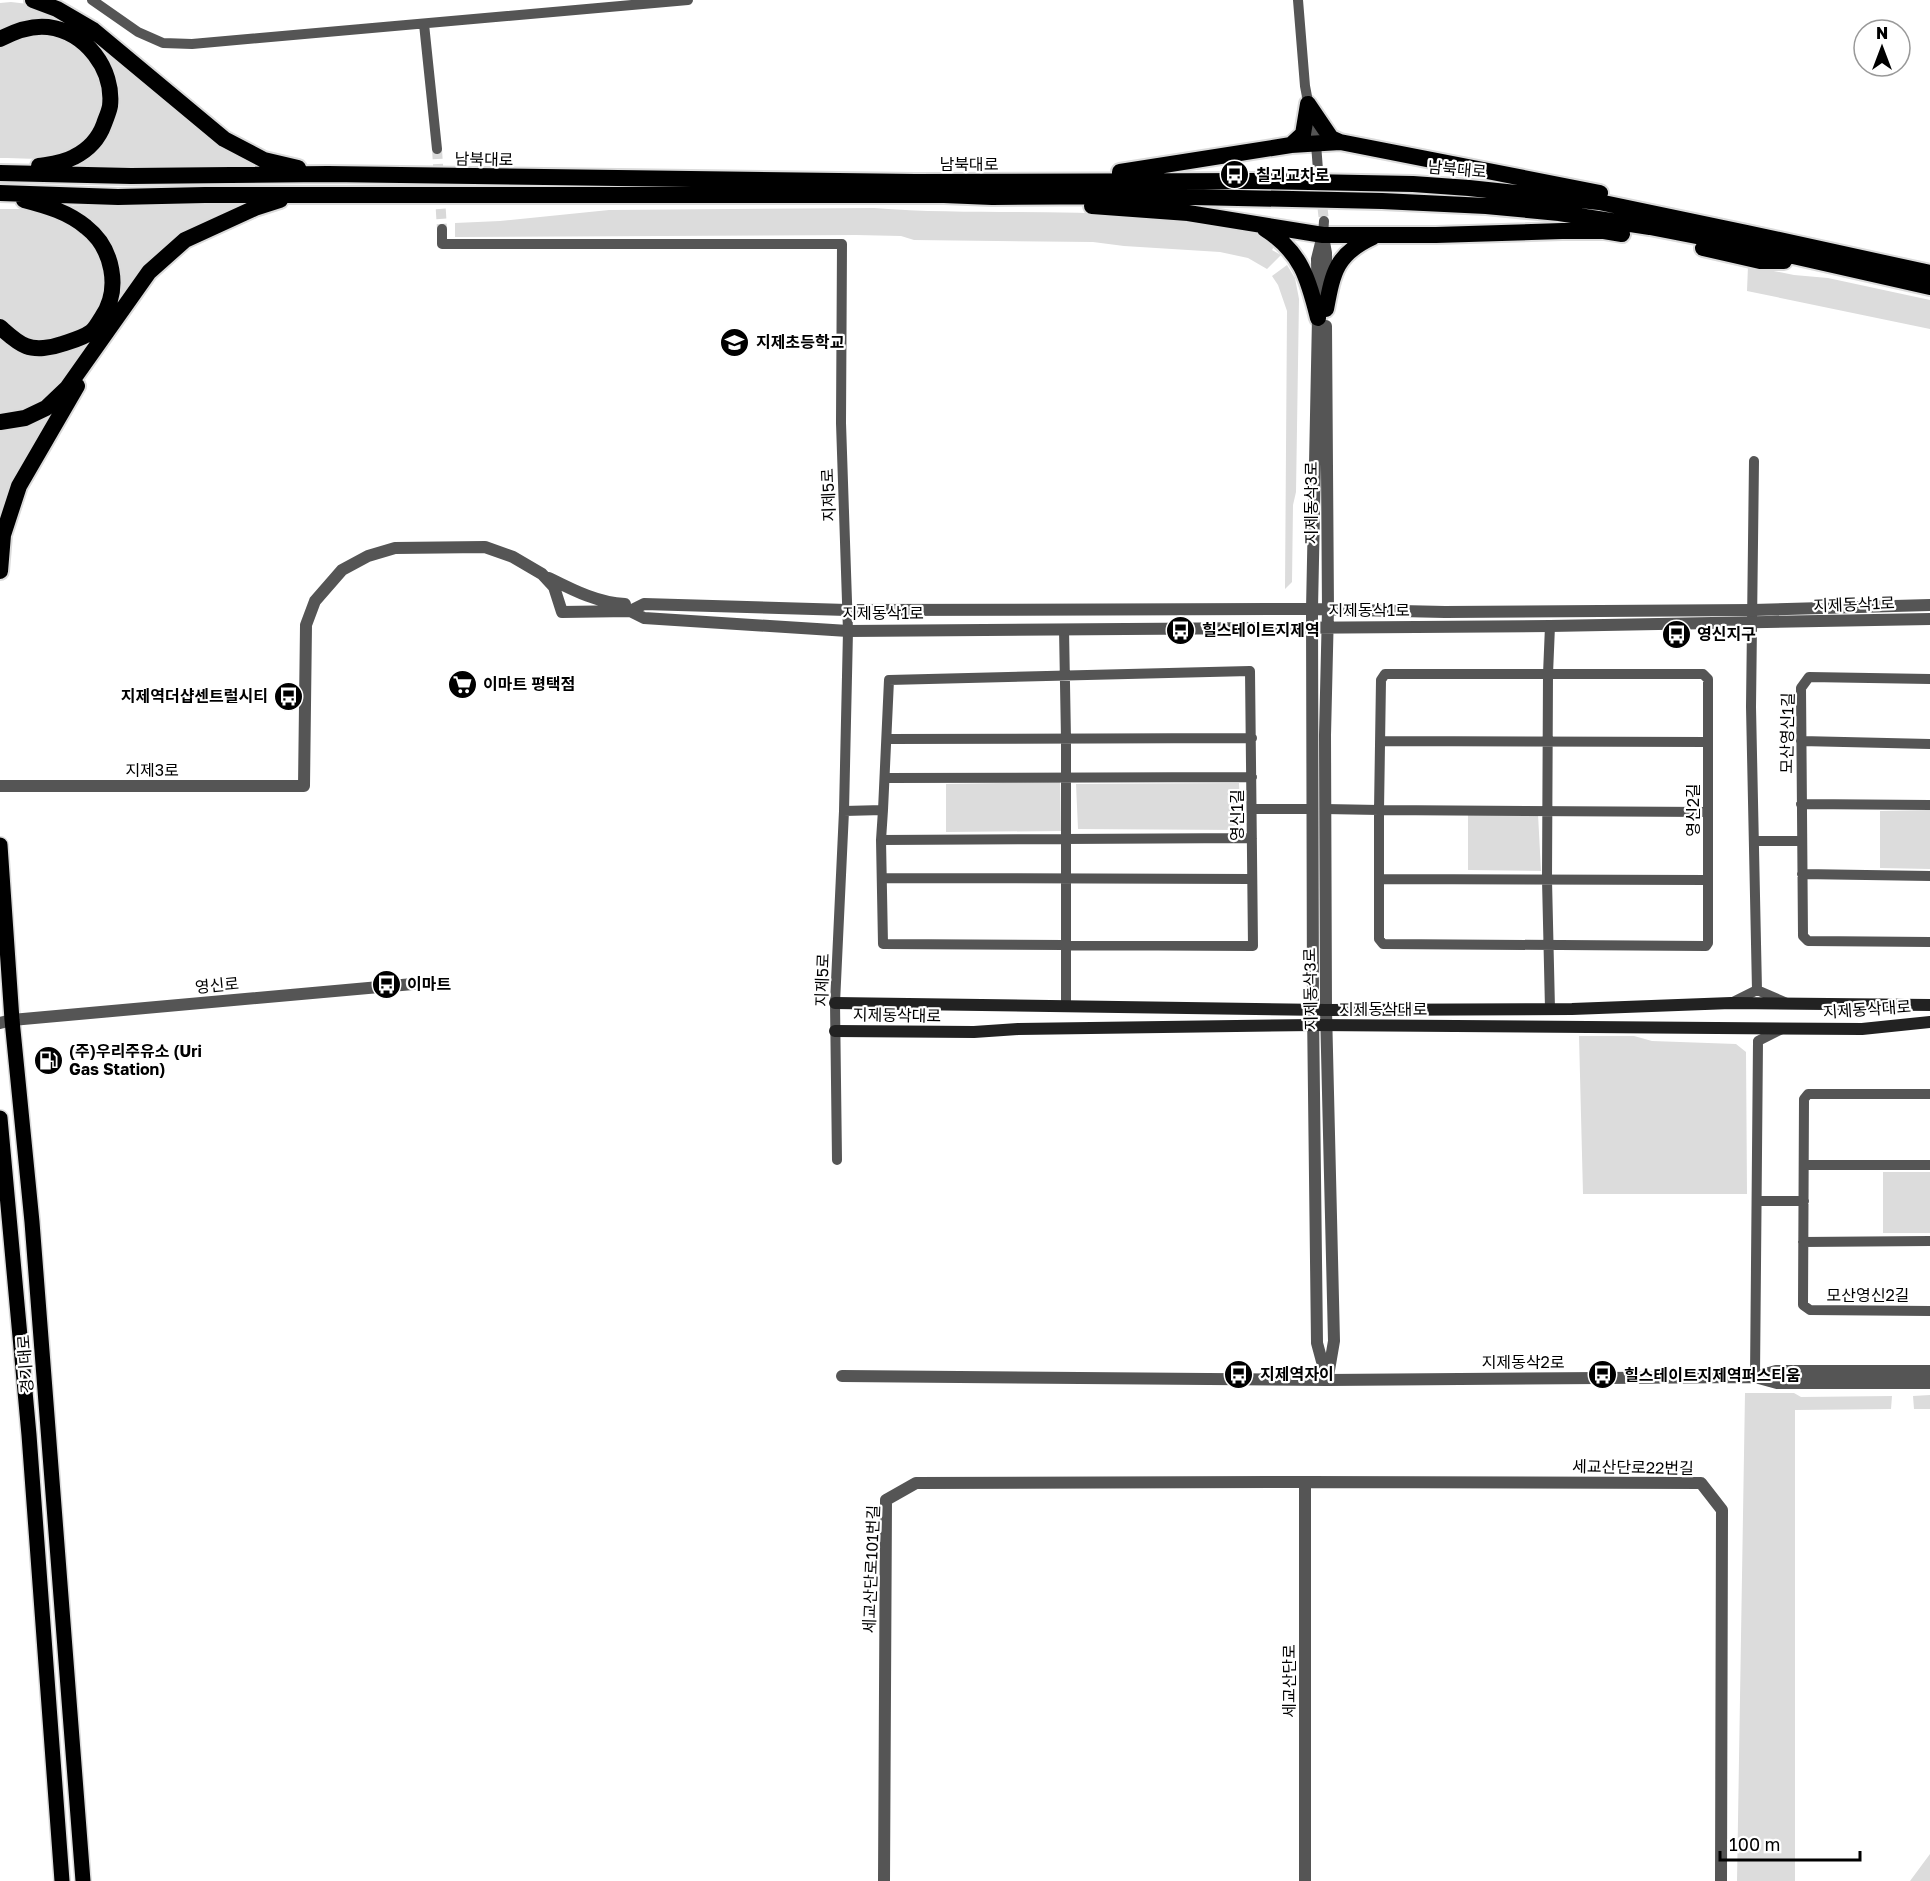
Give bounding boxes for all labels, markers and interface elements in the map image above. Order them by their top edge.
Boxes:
north arrow [1852,18,1912,78]
text: N [1876,23,1888,43]
street label: 남북대로 [454,148,514,170]
street label: 남북대로 [940,154,999,174]
street label: 남북대로 [1427,156,1487,182]
bus stop icon: 칠괴교차로 [1219,159,1251,191]
place label: 칠괴교차로 [1256,165,1330,185]
school or university icon: 지제초등학교 [719,326,751,358]
place label: 지제초등학교 [756,332,845,352]
street label: 지제동삭3로 [1301,461,1321,544]
street label: 지제5로 [817,468,839,522]
street label: 지제동삭1로 [1813,593,1895,615]
street label: 지제동삭1로 [1328,600,1410,620]
street label: 지제동삭1로 [842,603,924,623]
bus stop icon: 힐스테이트지제역 [1165,614,1197,646]
bus stop icon: 영신지구 [1660,618,1692,650]
place label: 힐스테이트지제역 [1202,620,1320,640]
place label: 영신지구 [1697,624,1756,644]
supermarket icon: 이마트 평택점 [446,668,478,700]
place label: 이마트 평택점 [483,674,575,694]
bus stop icon: 지제역더샵센트럴시티 [273,680,305,712]
place label: 지제역더샵센트럴시티 [121,686,268,706]
street label: 모산영신1길 [1776,692,1798,774]
street label: 지제3로 [125,760,179,780]
street label: 영신2길 [1683,783,1703,837]
street label: 영신1길 [1227,789,1247,841]
street label: 지제동삭3로 [1299,947,1321,1031]
street label: 지제5로 [811,953,833,1007]
bus stop icon: 이마트 [370,968,402,1000]
street label: 영신로 [194,973,240,997]
place label: 이마트 [407,974,451,994]
street label: 지제동삭대로 [1822,996,1912,1022]
street label: 지제동삭대로 [1339,999,1427,1019]
street label: 지제동삭대로 [853,1004,942,1026]
place label: (주)우리주유소 (Uri Gas Station) [69,1041,202,1079]
fuel station icon: (주)우리주유소 (Uri Gas Station) [32,1044,64,1076]
street label: 모산영신2길 [1827,1285,1909,1305]
street label: 경기대로 [13,1334,37,1394]
street label: 지제동삭2로 [1482,1352,1565,1372]
bus stop icon: 지제역자이 [1223,1358,1255,1390]
bus stop icon: 힐스테이트지제역퍼스티움 [1587,1359,1619,1391]
place label: 지제역자이 [1260,1364,1334,1384]
place label: 힐스테이트지제역퍼스티움 [1624,1365,1801,1385]
street label: 세교산단로22번길 [1572,1456,1694,1478]
street label: 세교산단로101번길 [859,1504,883,1634]
street label: 세교산단로 [1279,1644,1299,1718]
scale bar [1720,1824,1860,1862]
text: 100 m [1729,1833,1780,1855]

